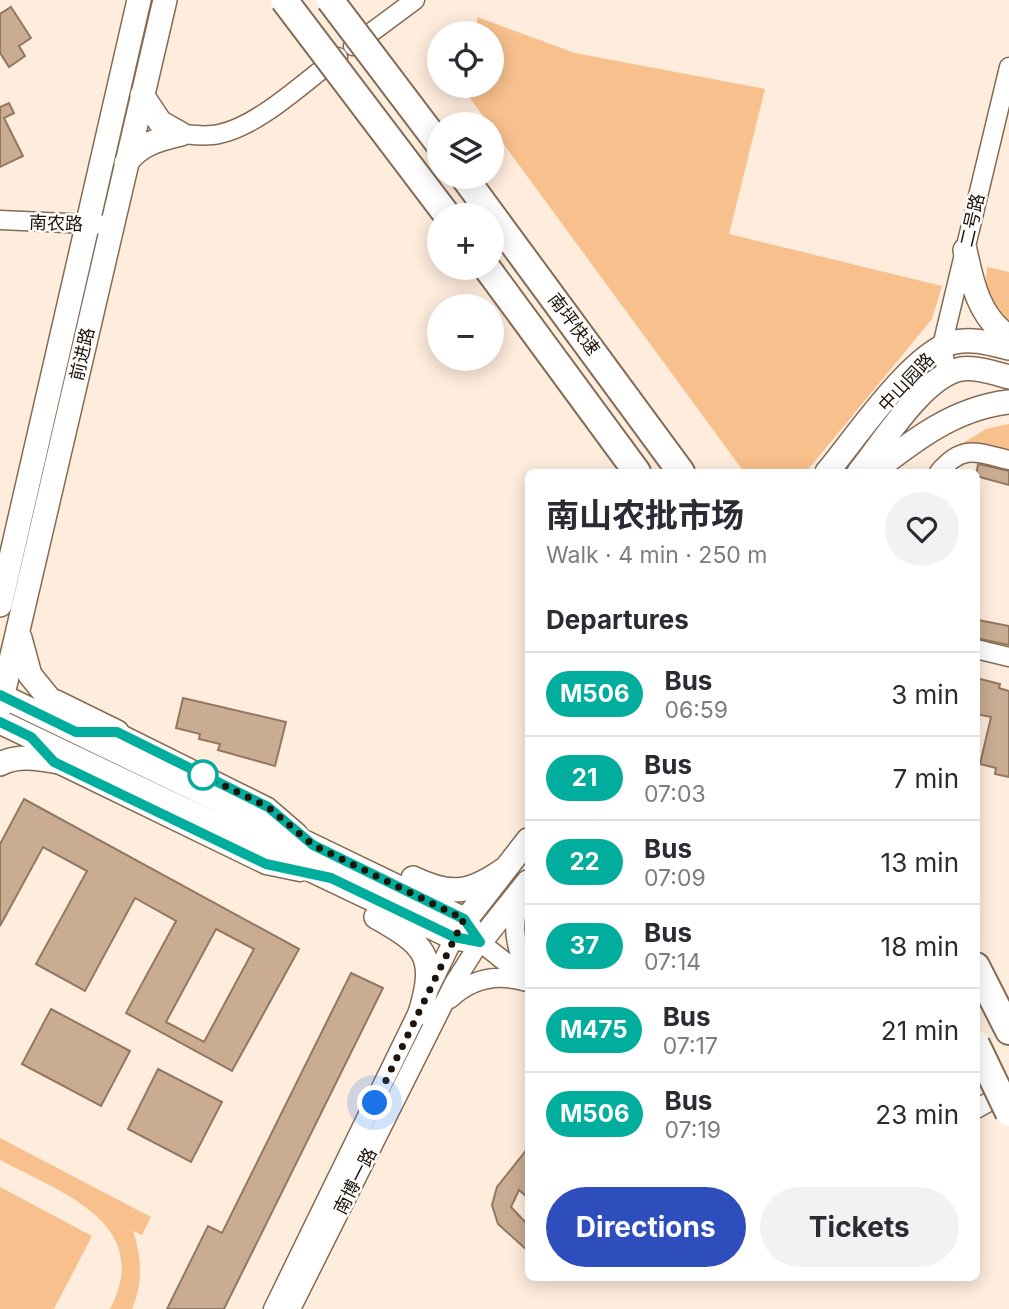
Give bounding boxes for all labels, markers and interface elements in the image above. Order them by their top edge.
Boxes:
map controls [427,21,504,371]
button: locate [427,21,504,98]
button: layers [427,112,504,189]
street label: 二号路 [956,191,988,249]
button: + [427,203,504,280]
street label: 南农路 [29,212,83,234]
street label: 南坪快速 [544,289,604,359]
button: − [427,294,504,371]
street label: 前进路 [66,325,98,383]
street label: 中山园路 [874,349,938,415]
button: heart [885,492,959,566]
text: 南山农批市场 [546,495,744,535]
text: Walk · 4 min · 250 m [546,541,768,569]
text: Departures [546,604,689,635]
text: Bus [664,665,712,696]
text: M506 [560,679,629,708]
text: 3 min [891,679,959,710]
text: 06:59 [664,696,728,724]
text: Bus [644,749,692,780]
unlabelled marker [188,760,218,790]
text: 21 [572,763,597,792]
text: 7 min [893,763,959,794]
text: 07:03 [644,780,706,808]
text: Bus [644,833,692,864]
text: 22 [569,847,600,876]
text: 13 min [881,847,959,878]
text: 07:09 [644,864,706,892]
text: Bus [644,917,692,948]
text: 37 [570,931,599,960]
text: 18 min [881,931,959,962]
text: 07:14 [644,948,701,976]
text: Bus [663,1001,711,1032]
text: M475 [560,1015,628,1044]
text: 21 min [881,1015,959,1046]
text: 07:17 [663,1032,718,1060]
your location [357,1085,392,1120]
text: Bus [664,1085,712,1116]
text: M506 [560,1099,629,1128]
text: 23 min [875,1099,959,1130]
text: 07:19 [664,1116,721,1144]
street label: 南博一路 [329,1144,381,1218]
button: Directions [546,1187,746,1267]
button: Tickets [760,1187,959,1267]

